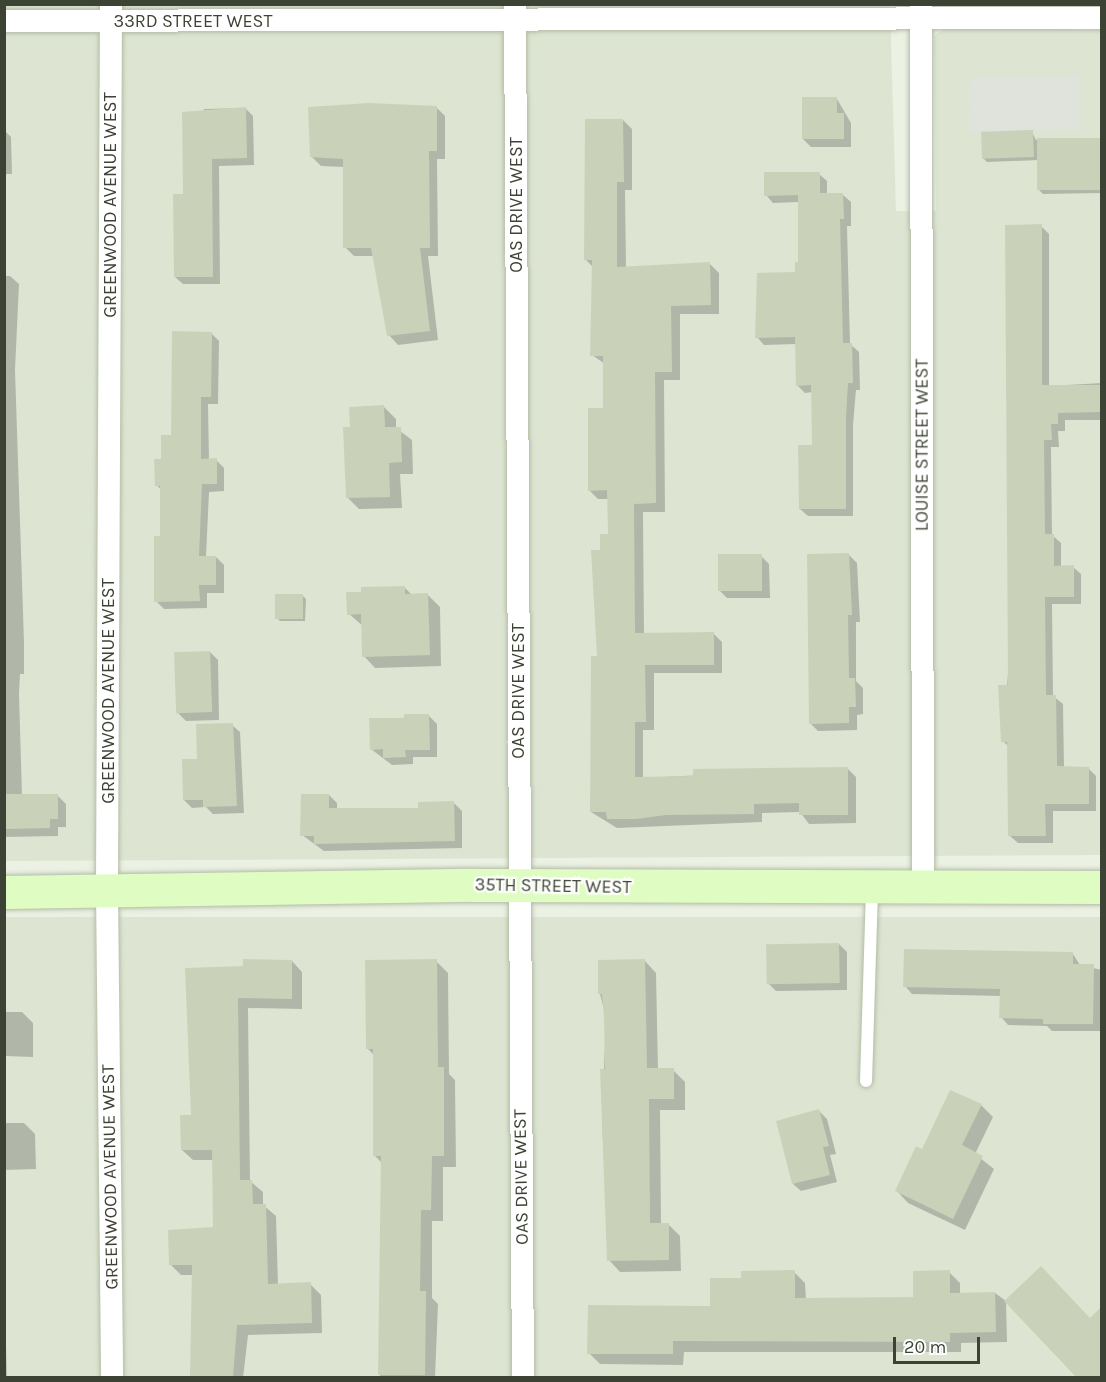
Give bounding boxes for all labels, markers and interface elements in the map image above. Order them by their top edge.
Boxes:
street label: 33RD STREET WEST [114,10,272,32]
street label: GREENWOOD AVENUE WEST [99,92,121,318]
street label: OAS DRIVE WEST [505,137,527,273]
street label: LOUISE STREET WEST [911,359,933,531]
street label: GREENWOOD AVENUE WEST [97,578,119,804]
street label: OAS DRIVE WEST [507,623,529,759]
street label: 35TH STREET WEST [475,874,631,898]
street label: GREENWOOD AVENUE WEST [97,1064,123,1290]
street label: OAS DRIVE WEST [509,1109,533,1245]
scale bar [896,1325,983,1363]
text: 20 m [904,1336,946,1358]

